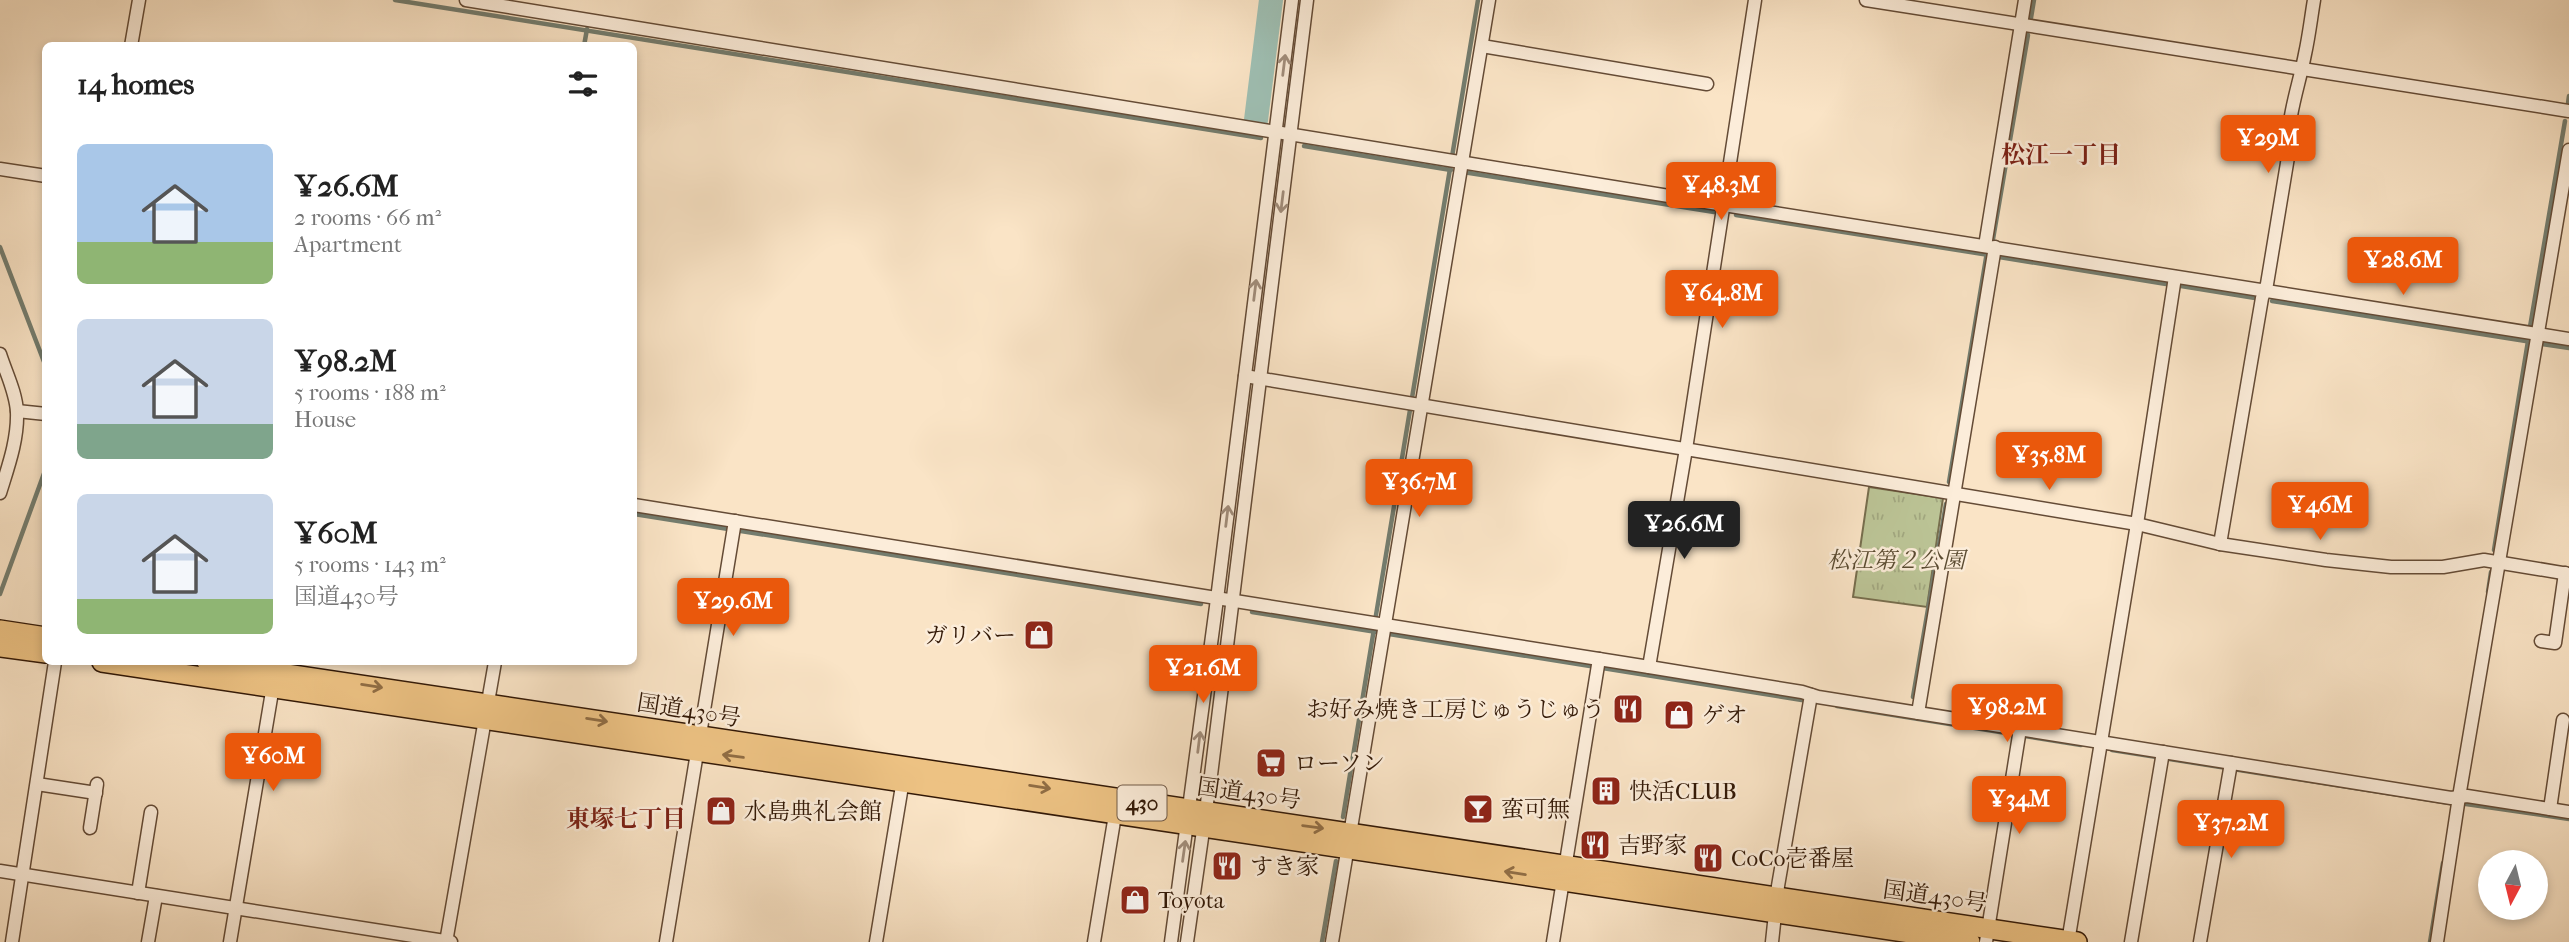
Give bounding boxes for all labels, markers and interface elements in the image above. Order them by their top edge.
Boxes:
one-way arrow [1277,54,1290,76]
icon: filters [564,65,602,103]
text: 14 homes [77,67,194,102]
pin: ¥29M [2227,116,2309,175]
text: ¥29M [2237,124,2299,151]
district label: 松江一丁目 [2001,141,2121,169]
pin: ¥48.3M [1664,162,1778,222]
text: ¥26.6M [294,169,398,204]
text: ¥48.3M [1682,171,1760,198]
icon: home [133,172,217,256]
one-way arrow [1276,190,1289,212]
text: 2 rooms · 66 m² [294,204,441,231]
text: Apartment [294,231,402,258]
pin: ¥28.6M [2346,238,2460,297]
text: ¥28.6M [2363,246,2443,273]
pin: ¥64.8M [1665,270,1779,330]
text: ¥64.8M [1681,279,1763,306]
one-way arrow [1249,280,1262,302]
text: ¥98.2M [294,344,397,379]
icon: home [133,347,217,431]
text: 5 rooms · 188 m² [294,379,446,406]
text: House [294,406,356,433]
pin: ¥35.8M [1992,433,2106,492]
text: ¥35.8M [2012,441,2086,468]
pin: ¥36.7M [1362,460,1476,519]
text: ¥36.7M [1381,468,1457,495]
pin: ¥46M [2279,482,2361,542]
text: ¥46M [2288,491,2352,518]
pin: ¥26.6M [1627,502,1741,561]
one-way arrow [1221,505,1234,528]
text: ¥26.6M [1644,510,1724,537]
text: ¥60M [294,516,378,551]
icon: home [133,522,217,606]
park label: 松江第２公園 [1827,547,1969,574]
text: 5 rooms · 143 m² [294,551,446,578]
pin: ¥29.6M [676,578,790,638]
text: 国道430号 [294,583,399,610]
text: ¥29.6M [693,587,773,614]
shop icon: ガリバー [1022,618,1056,652]
place label: ガリバー [925,622,1016,649]
pin: ¥21.6M [1146,646,1260,705]
text: ¥21.6M [1165,654,1241,681]
one-way arrow [360,680,383,693]
pin: ¥98.2M [1950,684,2064,744]
street label: 国道430号 [635,689,743,732]
restaurant icon: お好み焼き工房じゅうじゅう [1611,692,1645,726]
text: ¥98.2M [1968,693,2046,720]
place label: お好み焼き工房じゅうじゅう [1306,696,1605,723]
shop icon: ゲオ [1662,698,1696,732]
place label: ゲオ [1702,702,1748,729]
one-way arrow [585,714,607,727]
one-way arrow [1192,731,1205,754]
pin: ¥60M [232,734,314,793]
text: ¥60M [241,742,305,769]
supermarket icon: ローソン [1254,746,1288,780]
one-way arrow [722,749,745,762]
place label: ローソン [1294,750,1385,777]
street label: 国道430号 [1195,773,1303,814]
building icon: 快活CLUB [1589,774,1623,808]
pin: ¥34M [1978,776,2060,836]
place label: 快活CLUB [1629,778,1737,805]
one-way arrow [1028,781,1050,794]
text: ¥34M [1988,785,2050,812]
road number: 430 [1118,786,1166,820]
bar icon: 蛮可無 [1461,792,1495,826]
shop icon: 水島典礼会館 [704,794,738,828]
place label: 蛮可無 [1501,796,1570,823]
place label: 水島典礼会館 [744,798,882,825]
pin: ¥37.2M [2174,800,2288,860]
district label: 東塚七丁目 [566,805,686,833]
text: ¥37.2M [2193,809,2269,836]
one-way arrow [1301,820,1324,833]
restaurant icon: 吉野家 [1578,828,1612,862]
place label: 吉野家 [1618,832,1687,859]
one-way arrow [1177,841,1190,863]
restaurant icon: CoCo壱番屋 [1691,841,1725,875]
place label: CoCo壱番屋 [1731,845,1854,872]
restaurant icon: すき家 [1210,849,1244,883]
north arrow [2478,850,2548,920]
map controls [2478,850,2548,920]
place label: すき家 [1250,853,1319,880]
one-way arrow [1504,867,1527,880]
street label: 国道430号 [1881,876,1989,917]
shop icon: Toyota [1118,883,1152,917]
place label: Toyota [1158,887,1225,914]

